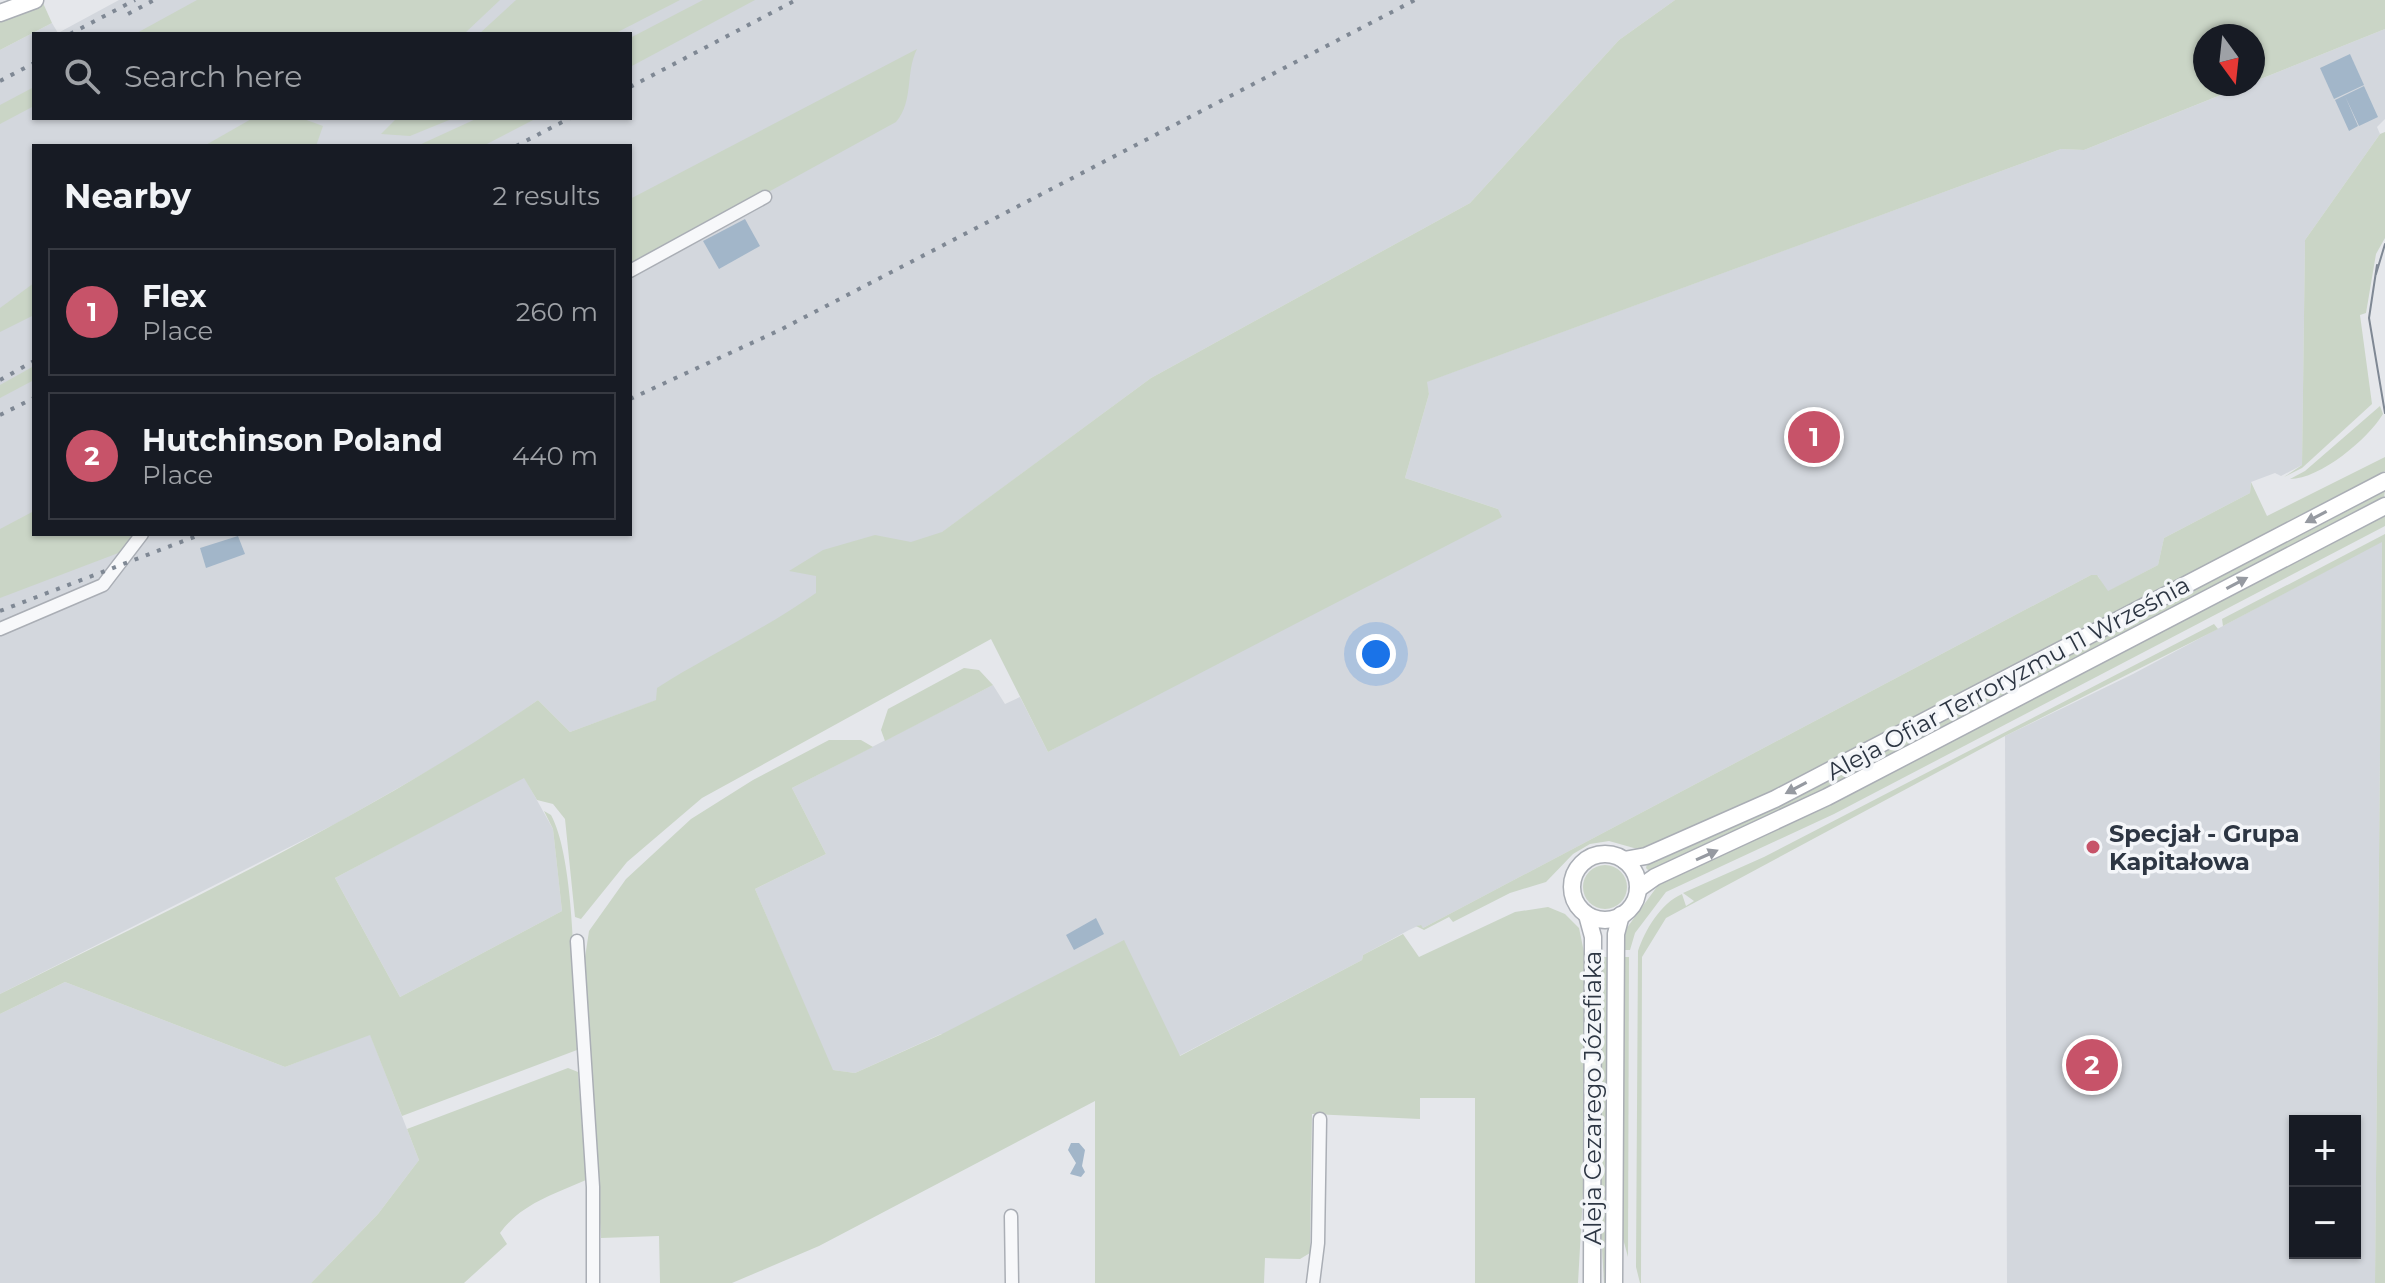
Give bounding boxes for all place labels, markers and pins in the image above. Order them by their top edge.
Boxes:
pin: 1 [1788,407,1840,467]
place label: Specjał - Grupa Kapitałowa [2109,819,2300,876]
marker: Specjał - Grupa Kapitałowa [2084,838,2102,856]
pin: 2 [2066,1035,2118,1095]

